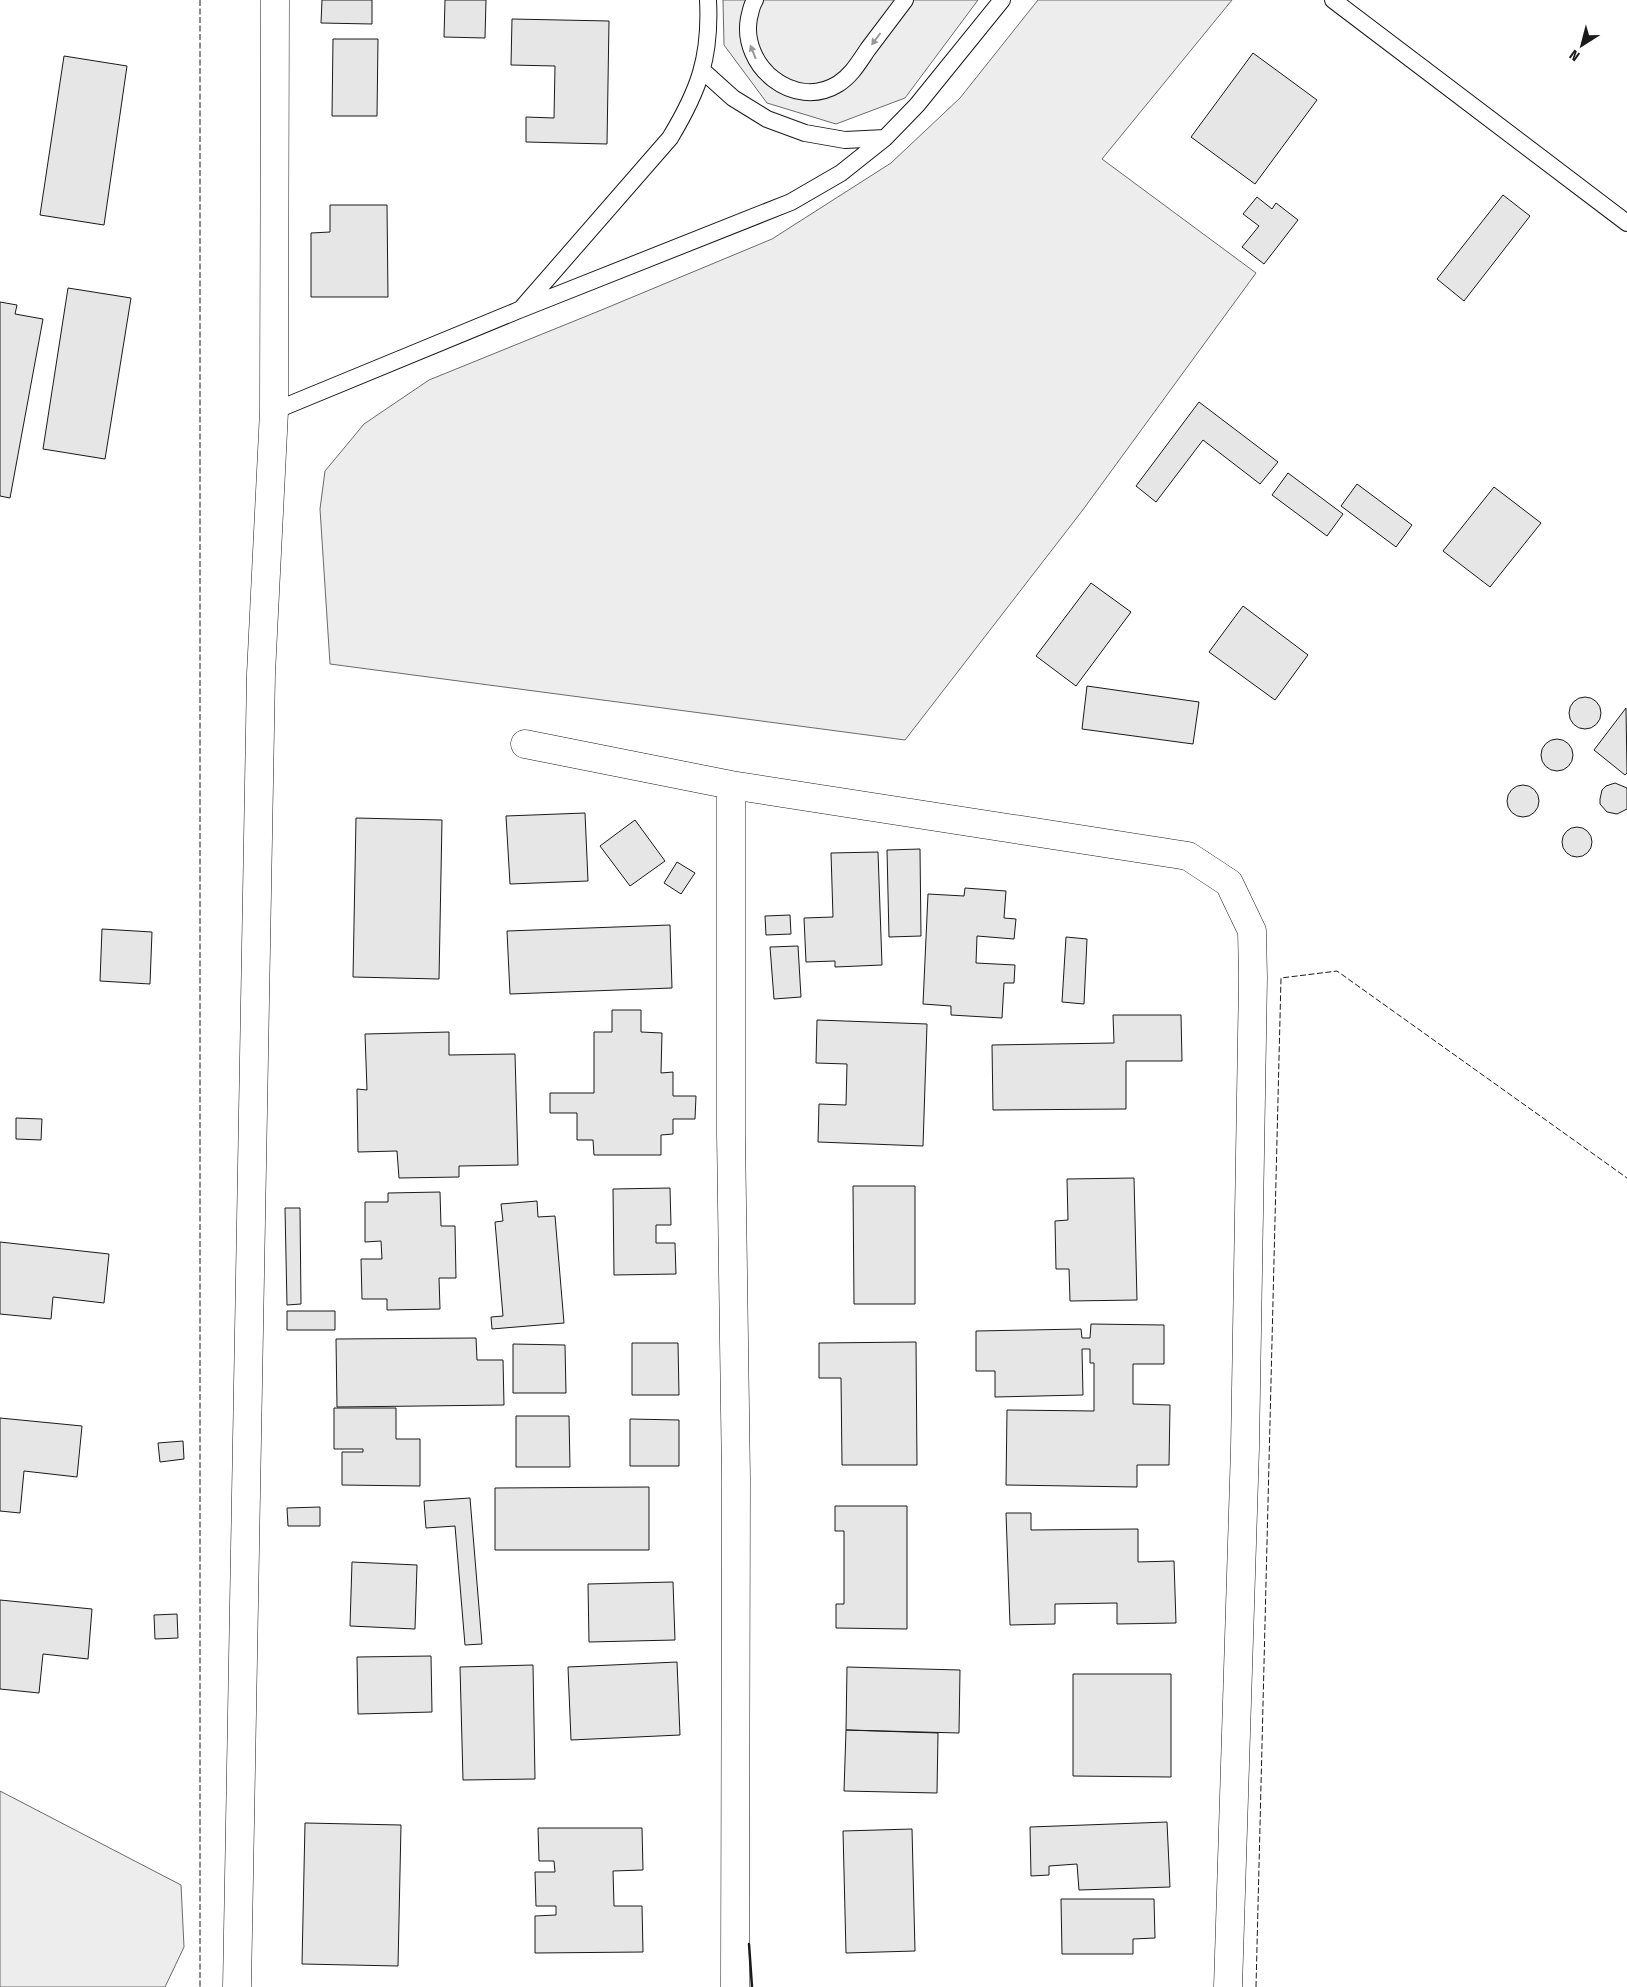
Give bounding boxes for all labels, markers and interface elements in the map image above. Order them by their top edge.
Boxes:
north arrow [1557,20,1607,70]
one-way arrow [871,32,881,46]
one-way arrow [749,44,757,59]
text: N [1566,46,1583,64]

